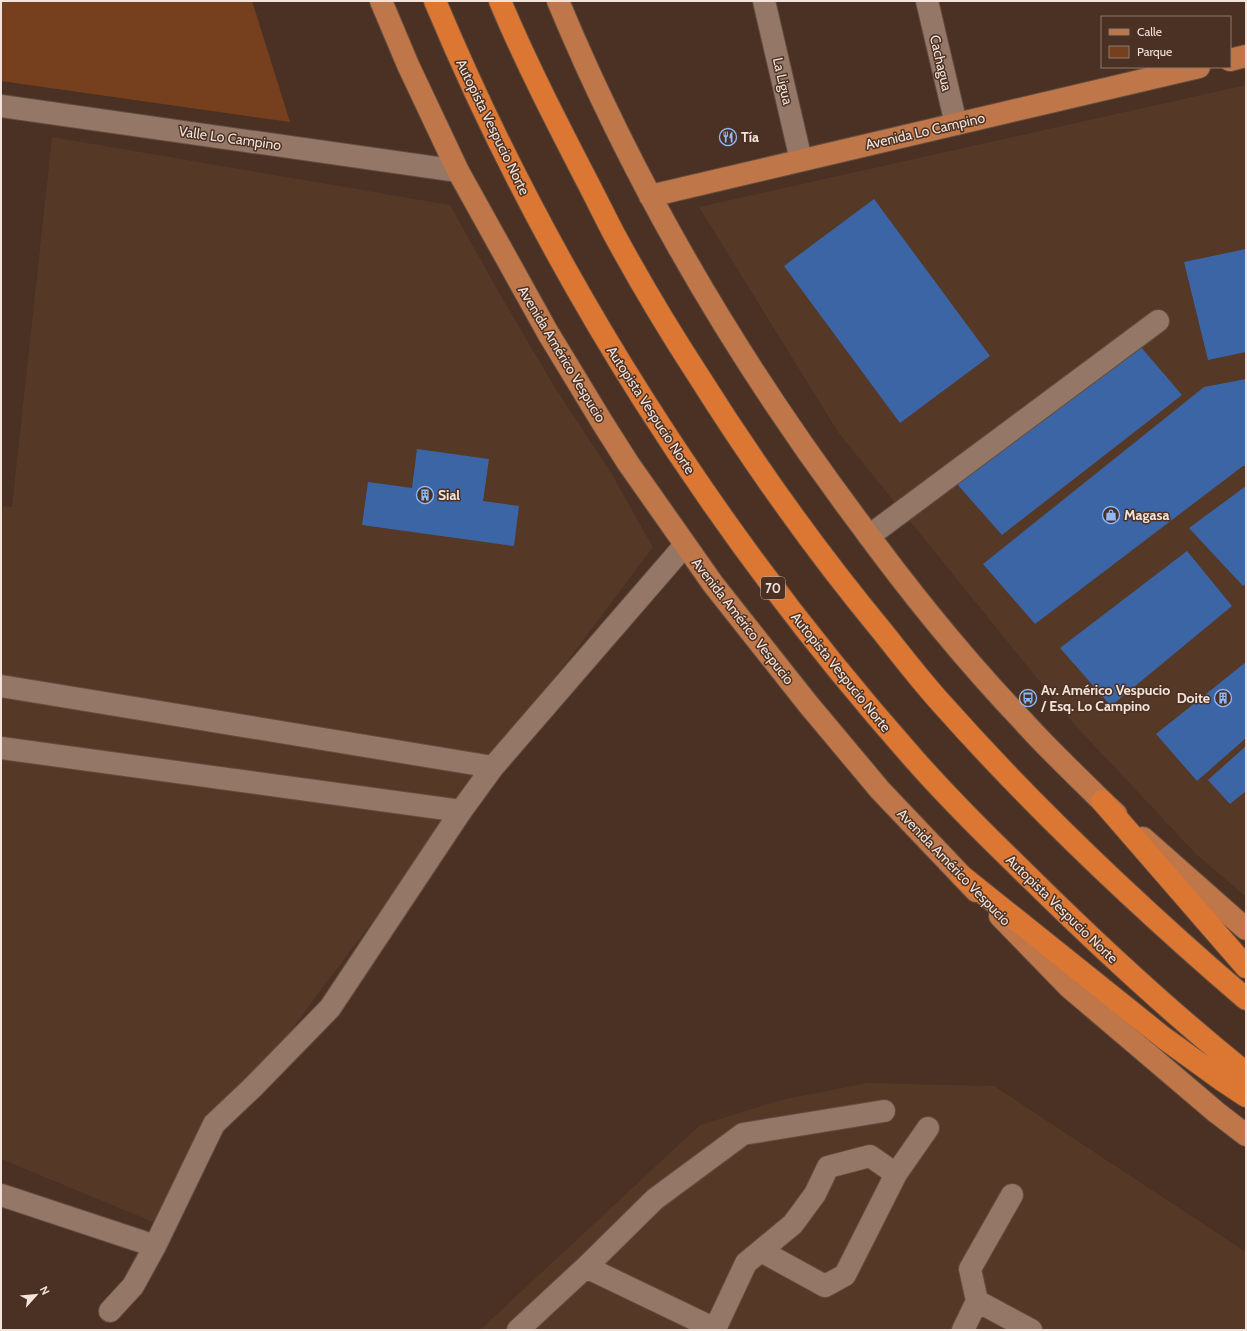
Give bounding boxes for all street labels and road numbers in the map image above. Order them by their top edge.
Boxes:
street label: Cachagua [926,33,956,93]
street label: Autopista Vespucio Norte [452,56,534,198]
street label: La Ligua [769,56,797,107]
street label: Avenida Lo Campino [863,108,987,154]
street label: Valle Lo Campino [178,122,283,154]
street label: Avenida Américo Vespucio [514,283,610,426]
street label: Autopista Vespucio Norte [603,343,699,477]
street label: Avenida Américo Vespucio [688,554,798,688]
road number: 70 [761,577,785,599]
street label: Autopista Vespucio Norte [787,608,895,736]
street label: Avenida Américo Vespucio [893,805,1015,930]
street label: Autopista Vespucio Norte [1002,851,1122,967]

